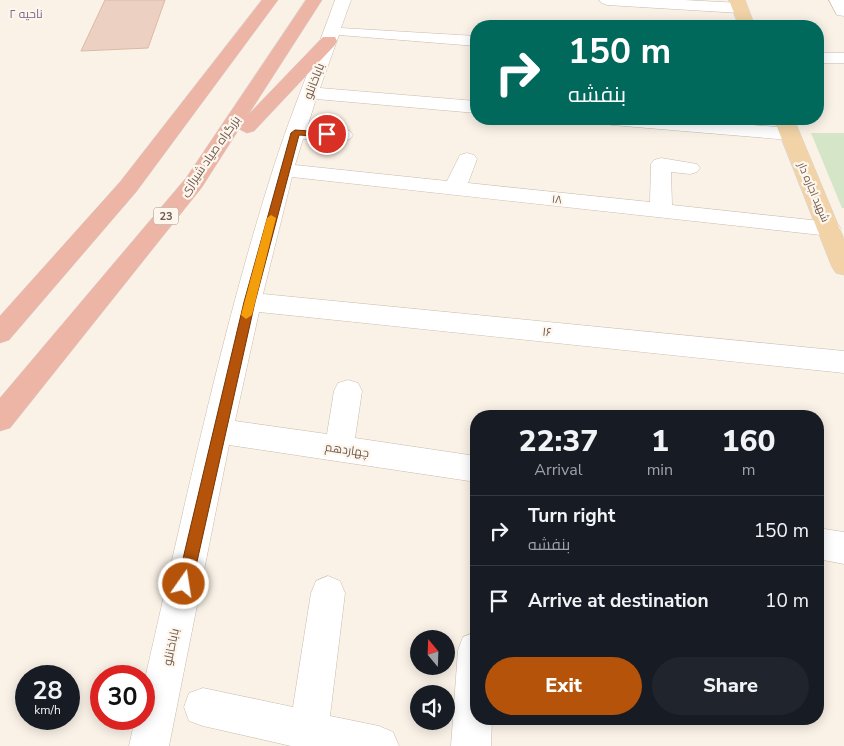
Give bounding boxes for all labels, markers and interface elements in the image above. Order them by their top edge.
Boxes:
district label: ناحیه ۲ [9,6,43,22]
text: 150 m [568,28,671,75]
icon: right [485,40,550,105]
street label: باباخانلو [300,61,328,101]
text: بنفشه [568,80,626,110]
street label: بزرگراه صیاد شیرازی [176,113,244,199]
pin [306,113,348,155]
icon: arrive [313,120,341,148]
street label: شهید اجاره دار [794,159,833,225]
street label: ۱۸ [551,192,563,208]
road number: 23 [154,208,178,225]
street label: ۱۶ [541,324,553,340]
text: 22:37 [518,421,598,462]
text: 1 [651,421,669,462]
text: 160 [722,421,776,462]
street label: چهاردهم [324,439,370,462]
text: Arrival [534,459,582,481]
text: min [647,459,673,481]
text: m [742,459,755,481]
text: Turn right [528,503,615,529]
icon: right [485,517,513,545]
text: 150 m [754,518,809,544]
text: بنفشه [528,534,570,556]
position arrow [157,557,209,609]
icon: arrive [485,587,513,615]
text: Arrive at destination [528,588,709,614]
text: 10 m [765,588,809,614]
street label: باباخانلو [159,627,183,667]
north arrow [410,630,455,675]
map controls [410,630,455,730]
button: Exit [485,657,642,715]
button: Share [652,657,809,715]
speed limit sign: 30 [90,665,155,730]
text: 28 [32,674,63,708]
button: sound [410,685,455,730]
text: km/h [34,702,61,718]

